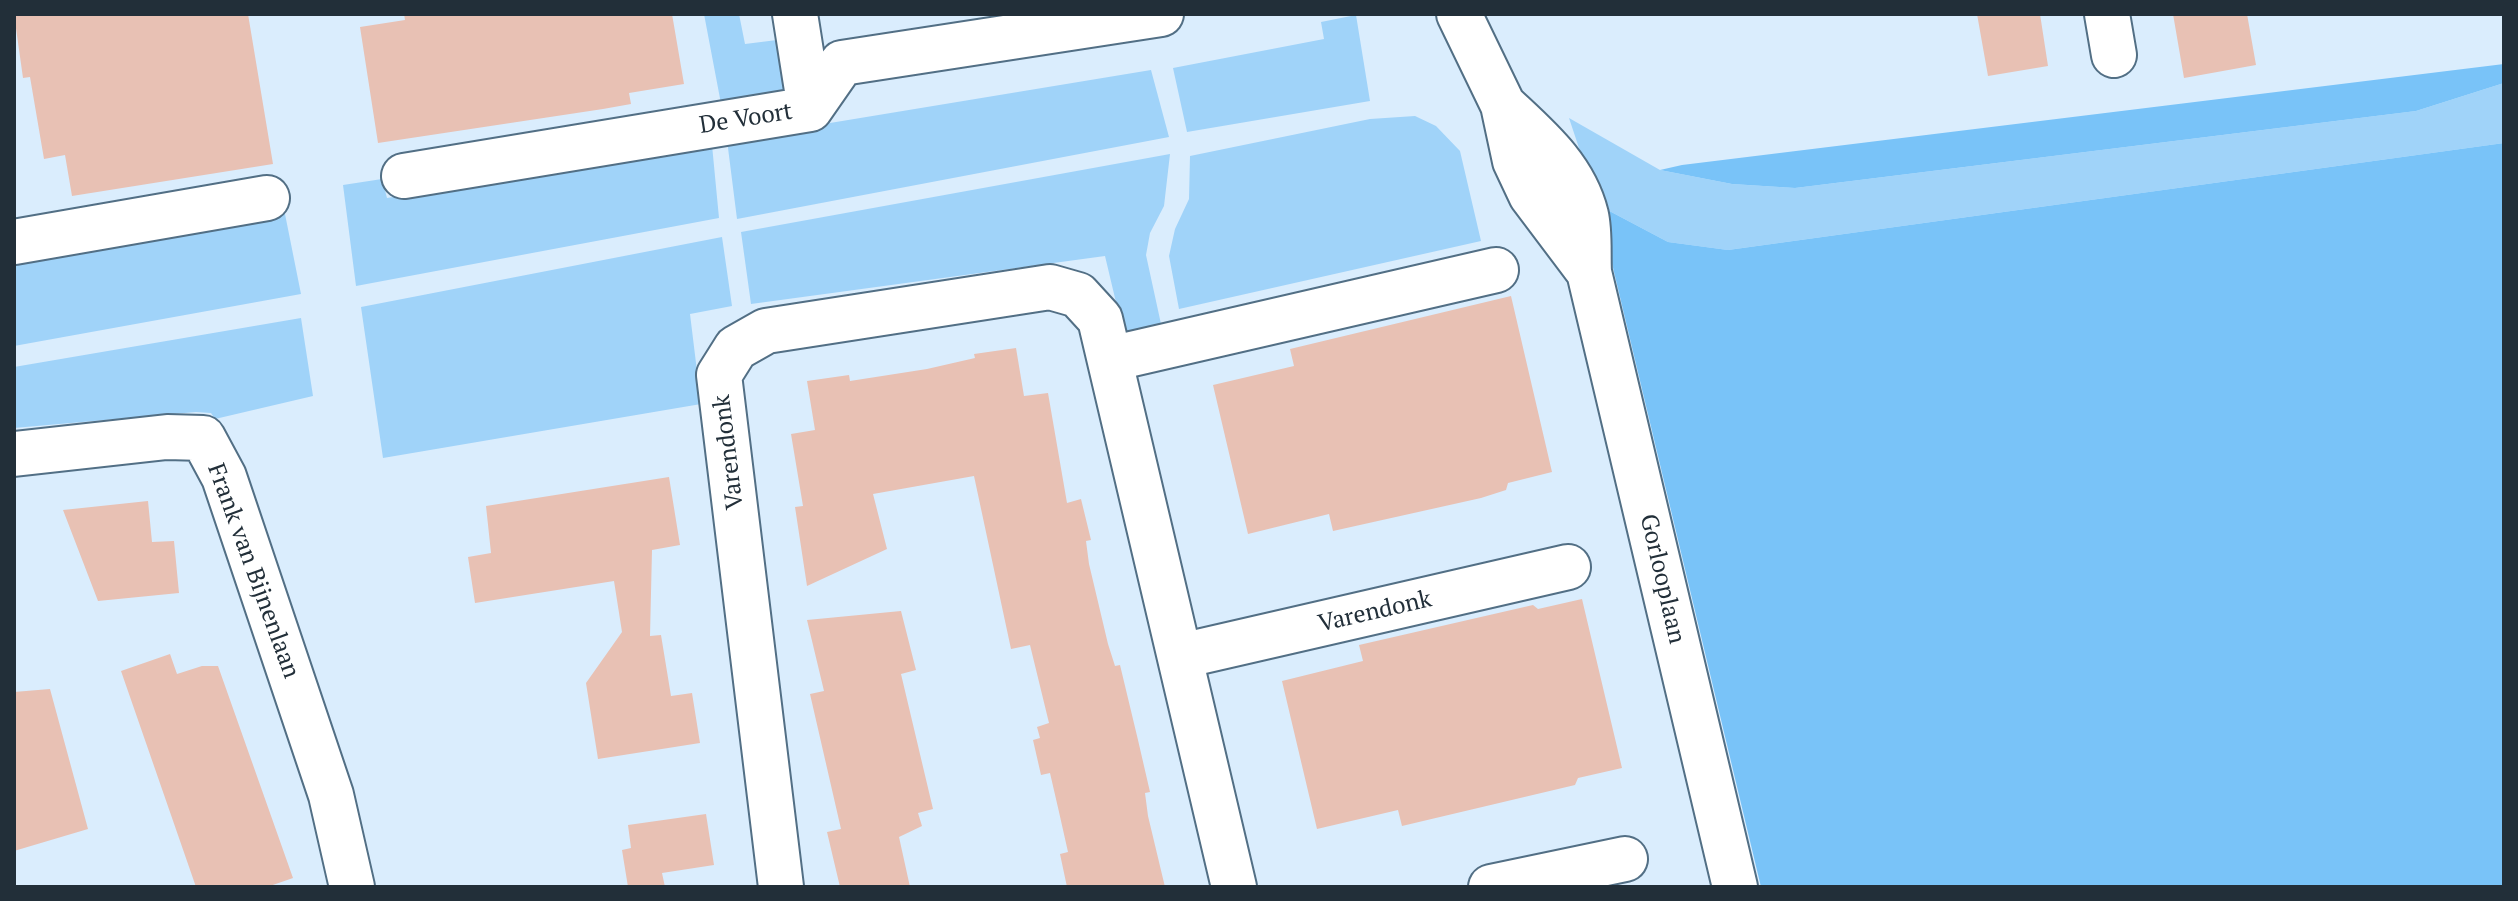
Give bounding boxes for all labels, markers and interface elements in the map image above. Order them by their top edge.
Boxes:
street label: De Voort [697,97,795,141]
street label: Varendonk [708,393,750,511]
street label: Frank van Bijnenlaan [201,460,305,682]
street label: Gorlooplaan [1633,511,1691,647]
street label: Varendonk [1316,585,1434,639]

